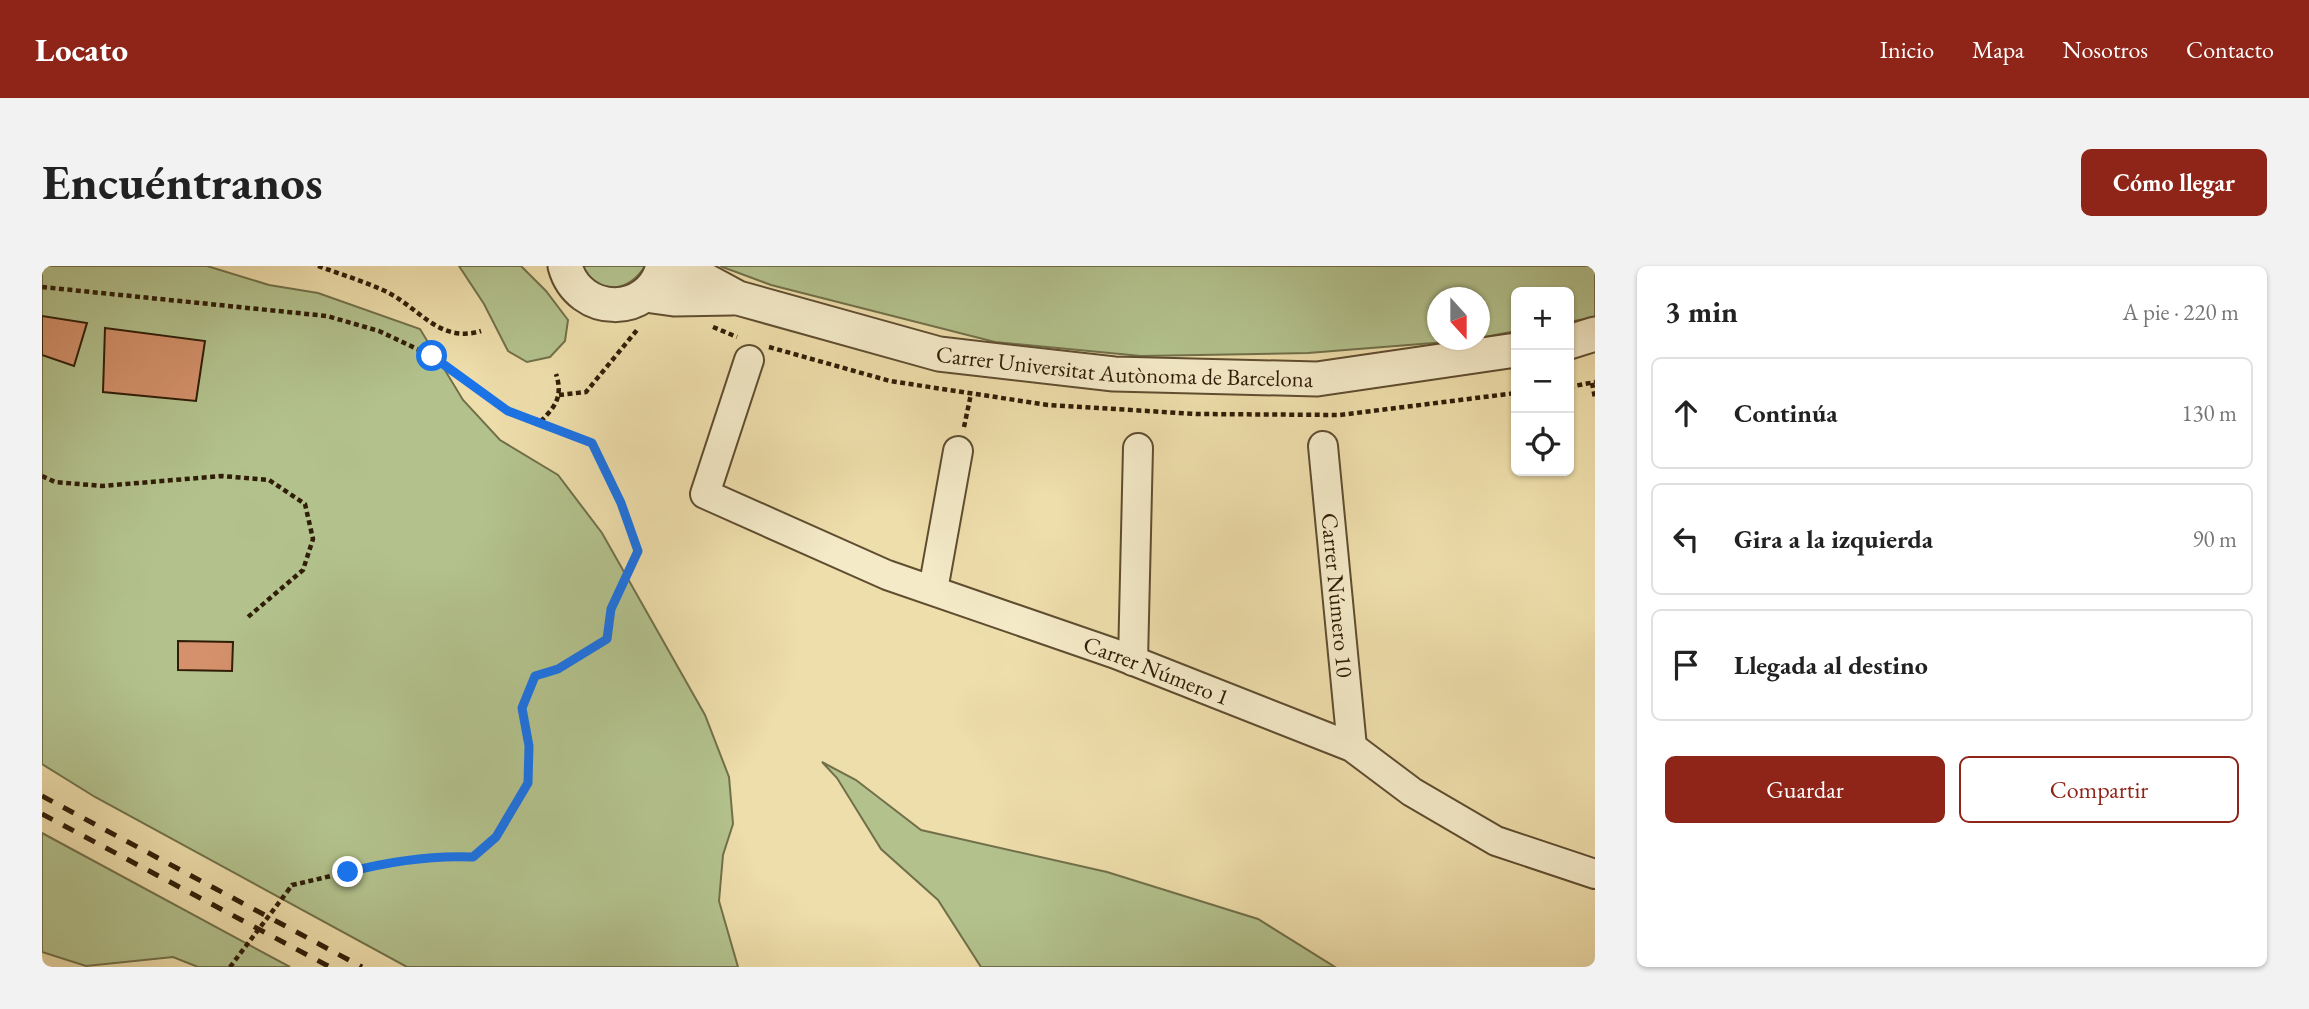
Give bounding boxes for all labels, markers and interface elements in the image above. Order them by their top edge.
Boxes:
text: Locato [35,28,128,71]
text: Inicio [1880,34,1934,65]
text: Mapa [1972,34,2024,65]
text: Nosotros [2062,34,2148,65]
text: Contacto [2186,34,2274,65]
button: Cómo llegar [2081,149,2267,216]
text: Encuéntranos [42,150,323,214]
north arrow [1427,287,1490,350]
map controls [1511,287,1574,476]
button: + [1511,287,1574,350]
text: 3 min [1665,292,1738,331]
text: A pie · 220 m [2123,297,2239,327]
street label: Carrer Universitat Autònoma de Barcelona [934,339,1314,394]
route start [416,340,447,371]
button: − [1511,350,1574,413]
icon: ahead [1667,394,1705,432]
text: Continúa [1734,396,1838,430]
text: 130 m [2181,398,2237,428]
button: locate [1511,413,1574,476]
street label: Carrer Número 10 [1315,512,1360,679]
icon: left [1667,520,1705,558]
text: Gira a la izquierda [1734,522,1933,556]
text: 90 m [2192,524,2237,554]
street label: Carrer Número 1 [1079,629,1234,712]
icon: arrive [1667,646,1705,684]
text: Llegada al destino [1734,648,1928,682]
button: Guardar [1665,756,1945,823]
button: Compartir [1959,756,2239,823]
route end [332,856,363,887]

